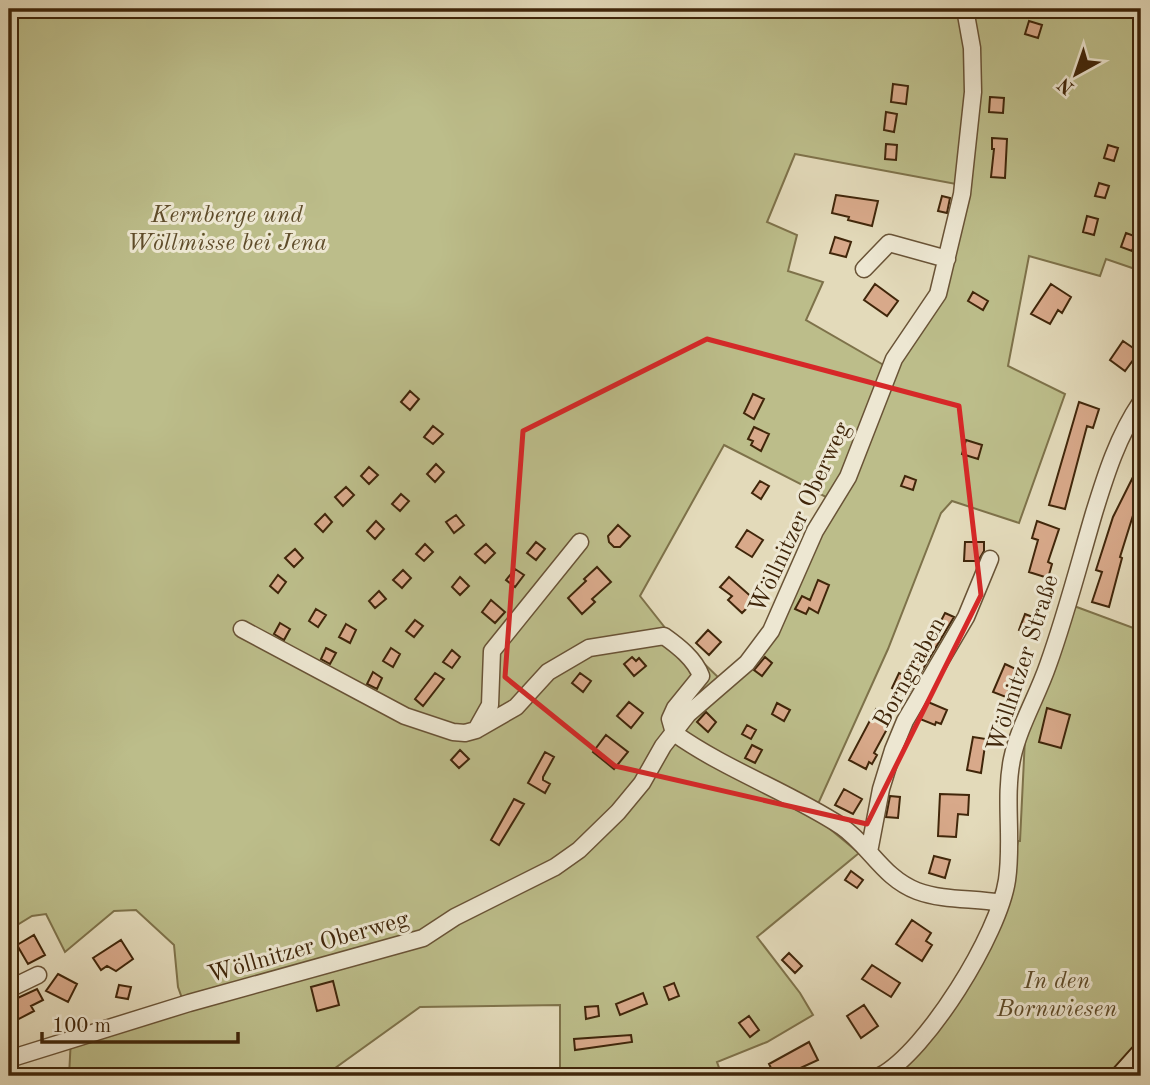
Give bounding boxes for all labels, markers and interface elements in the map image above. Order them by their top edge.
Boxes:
north arrow [1042,38,1112,108]
text: N [1055,73,1078,97]
park label: Kernberge und Wöllmisse bei Jena [127,204,327,256]
street label: Wöllnitzer Oberweg [746,419,856,617]
street label: Wöllnitzer Straße [984,572,1064,755]
street label: Borngraben [871,614,951,732]
street label: Wöllnitzer Oberweg [205,908,412,988]
park label: In den Bornwiesen [996,970,1117,1022]
scale bar [42,1001,238,1045]
text: 100 m [52,1016,111,1037]

